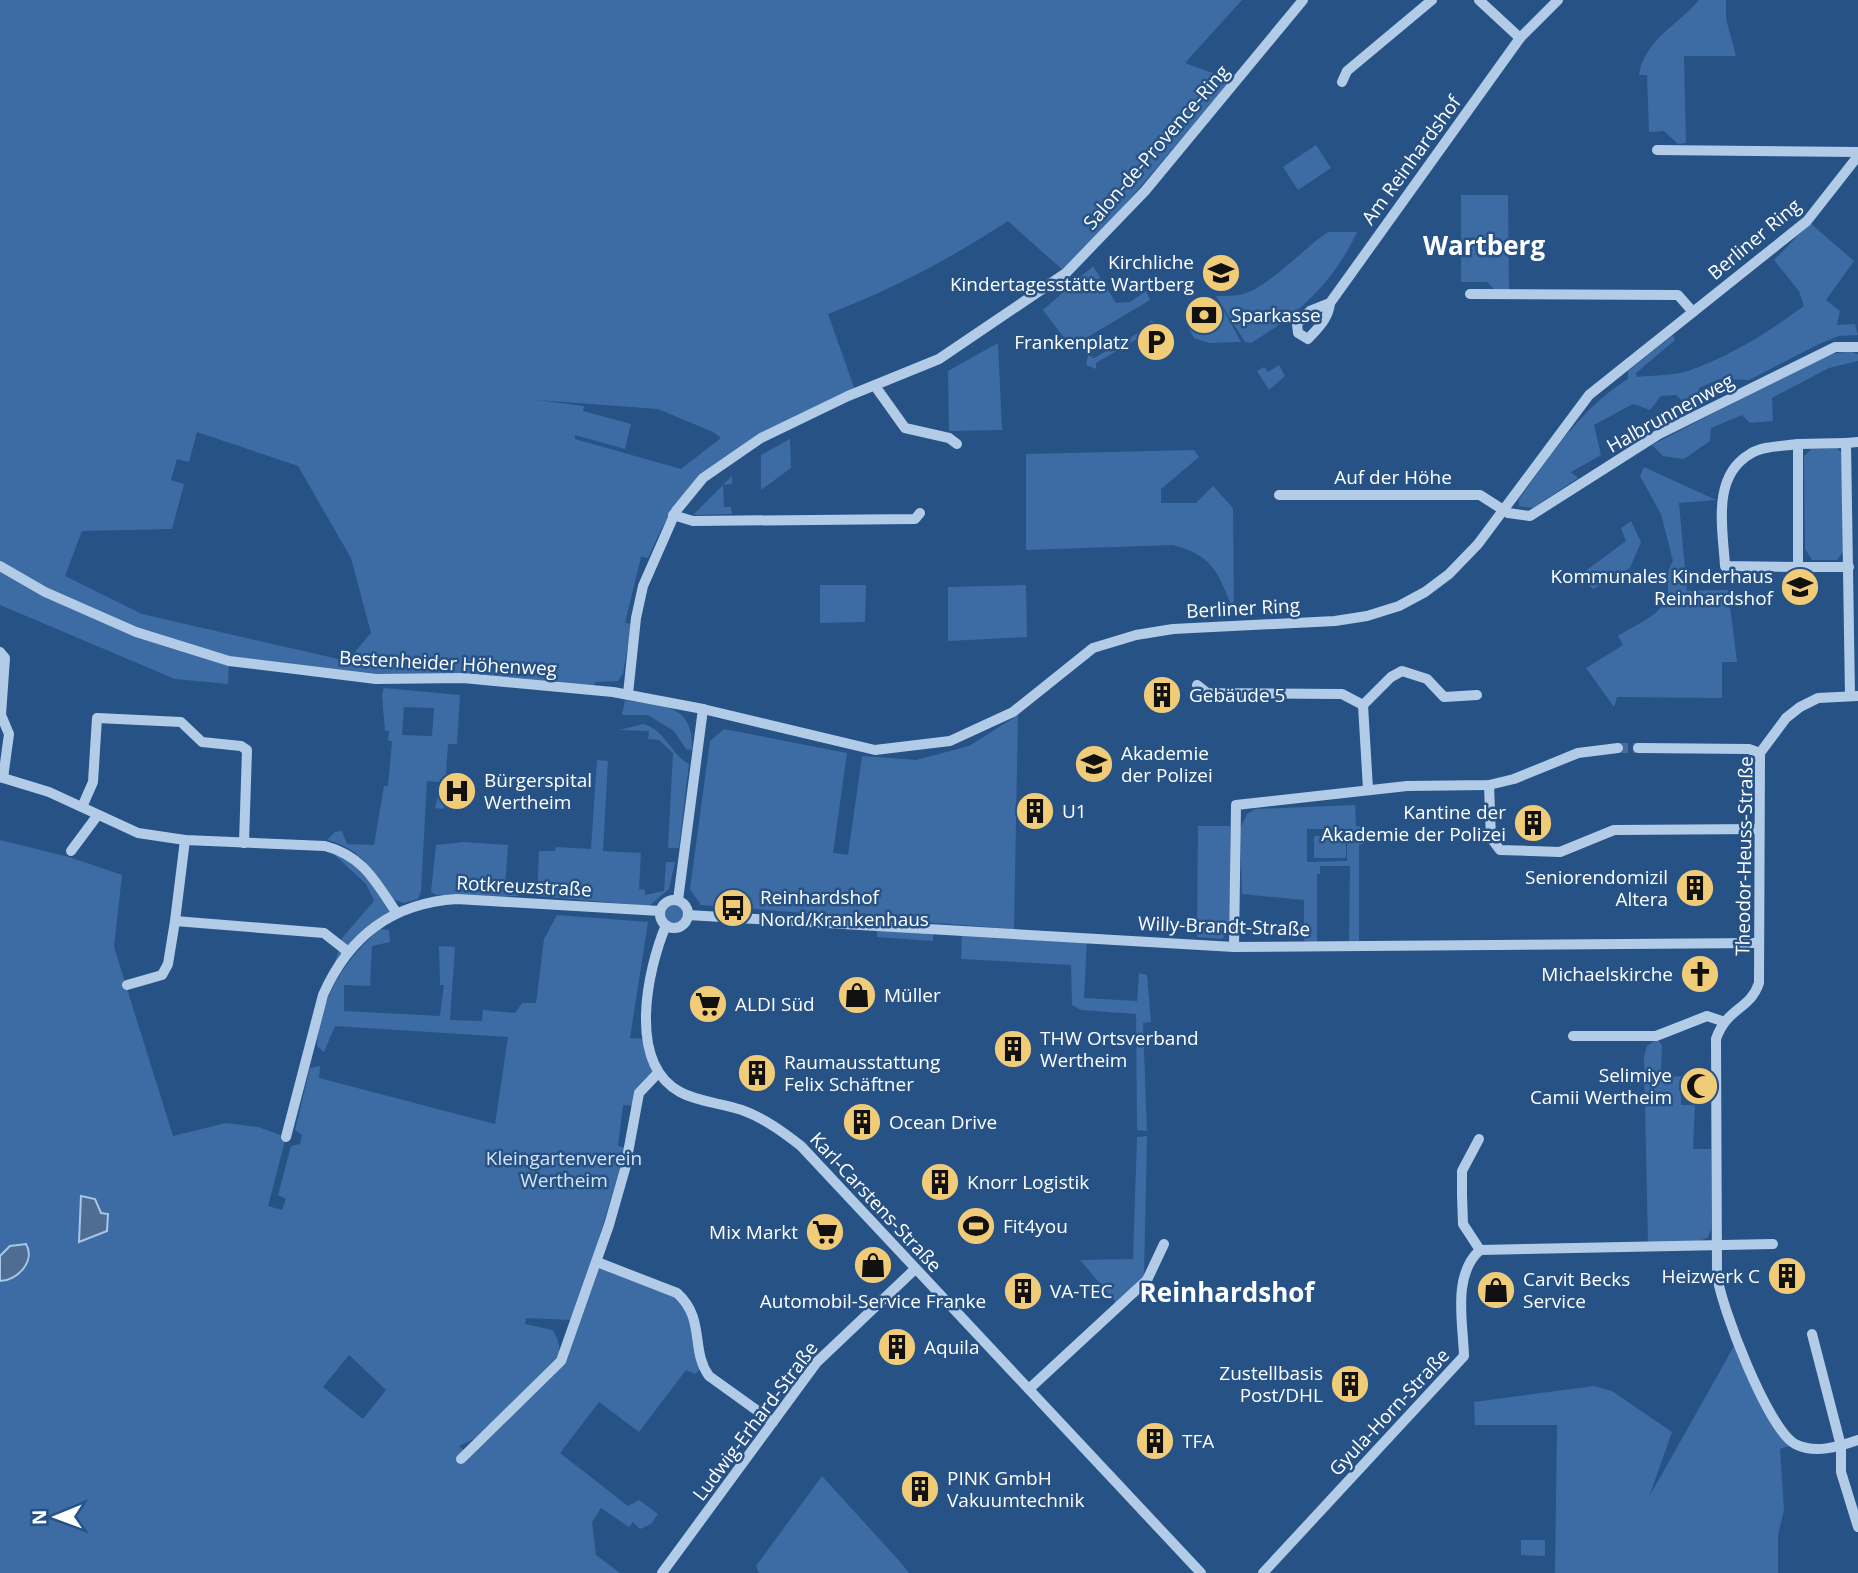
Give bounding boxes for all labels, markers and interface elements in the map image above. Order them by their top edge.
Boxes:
street label: Salon-de-Provence-Ring [1077,59,1235,235]
street label: Am Reinhardshof [1355,89,1468,230]
street label: Berliner Ring [1702,192,1806,286]
district label: Wartberg [1423,227,1545,263]
place label: Kirchliche Kindertagesstätte Wartberg [950,249,1194,297]
school or university icon: Kirchliche Kindertagesstätte Wartberg [1200,252,1242,294]
bank icon: Sparkasse [1183,294,1225,336]
place label: Sparkasse [1231,302,1321,328]
parking icon: Frankenplatz [1135,321,1177,363]
place label: Frankenplatz [1014,329,1129,355]
street label: Halbrunnenweg [1602,367,1738,459]
street label: Auf der Höhe [1334,464,1452,490]
place label: Kommunales Kinderhaus Reinhardshof [1550,563,1775,611]
school or university icon: Kommunales Kinderhaus Reinhardshof [1779,566,1821,608]
street label: Berliner Ring [1185,592,1301,624]
street label: Bestenheider Höhenweg [338,644,558,682]
building icon: Gebäude 5 [1141,674,1183,716]
place label: Gebäude 5 [1189,682,1285,708]
place label: Akademie der Polizei [1121,740,1213,788]
school or university icon: Akademie der Polizei [1073,743,1115,785]
street label: Theodor-Heuss-Straße [1729,756,1759,956]
place label: Bürgerspital Wertheim [484,767,592,815]
hospital icon: Bürgerspital Wertheim [436,770,478,812]
building icon: U1 [1014,790,1056,832]
place label: U1 [1062,798,1087,824]
place label: Kantine der Akademie der Polizei [1321,799,1506,847]
building icon: Kantine der Akademie der Polizei [1512,802,1554,844]
place label: Seniorendomizil Altera [1525,864,1668,912]
building icon: Seniorendomizil Altera [1674,867,1716,909]
street label: Rotkreuzstraße [456,869,592,903]
place label: Reinhardshof Nord/Krankenhaus [760,884,929,932]
bus stop icon: Reinhardshof Nord/Krankenhaus [712,887,754,929]
street label: Willy-Brandt-Straße [1137,910,1311,942]
church icon: Michaelskirche [1679,953,1721,995]
place label: Michaelskirche [1541,961,1673,987]
shop icon: Müller [836,974,878,1016]
place label: Müller [884,982,941,1008]
supermarket icon: ALDI Süd [687,983,729,1025]
place label: ALDI Süd [735,991,815,1017]
place label: THW Ortsverband Wertheim [1040,1025,1199,1073]
building icon: THW Ortsverband Wertheim [992,1028,1034,1070]
place label: Raumausstattung Felix Schäftner [784,1049,940,1097]
building icon: Raumausstattung Felix Schäftner [736,1052,778,1094]
place label: Selimiye Camii Wertheim [1530,1062,1672,1110]
mosque icon: Selimiye Camii Wertheim [1678,1065,1720,1107]
building icon: Ocean Drive [841,1101,883,1143]
place label: Ocean Drive [889,1109,997,1135]
street label: Karl-Carstens-Straße [804,1126,948,1278]
park label: Kleingartenverein Wertheim [486,1145,642,1193]
building icon: Knorr Logistik [919,1161,961,1203]
place label: Knorr Logistik [967,1169,1089,1195]
sports icon: Fit4you [955,1205,997,1247]
supermarket icon: Mix Markt [804,1211,846,1253]
place label: Fit4you [1003,1213,1068,1239]
place label: Mix Markt [709,1219,798,1245]
shop icon: Automobil-Service Franke [852,1244,894,1286]
building icon: Heizwerk C [1766,1255,1808,1297]
place label: Heizwerk C [1662,1263,1760,1289]
place label: Carvit Becks Service [1523,1266,1630,1314]
shop icon: Carvit Becks Service [1475,1269,1517,1311]
building icon: VA-TEC [1002,1270,1044,1312]
district label: Reinhardshof [1140,1274,1316,1310]
place label: VA-TEC [1050,1278,1112,1304]
place label: Automobil-Service Franke [760,1288,986,1314]
building icon: Aquila [876,1326,918,1368]
place label: Aquila [924,1334,979,1360]
street label: Ludwig-Erhard-Straße [686,1336,824,1506]
street label: Gyula-Horn-Straße [1323,1343,1455,1481]
place label: Zustellbasis Post/DHL [1219,1360,1323,1408]
building icon: Zustellbasis Post/DHL [1329,1363,1371,1405]
building icon: TFA [1134,1420,1176,1462]
place label: TFA [1182,1428,1214,1454]
place label: PINK GmbH Vakuumtechnik [947,1465,1084,1513]
building icon: PINK GmbH Vakuumtechnik [899,1468,941,1510]
north arrow [21,1482,91,1552]
text: N [26,1509,52,1525]

